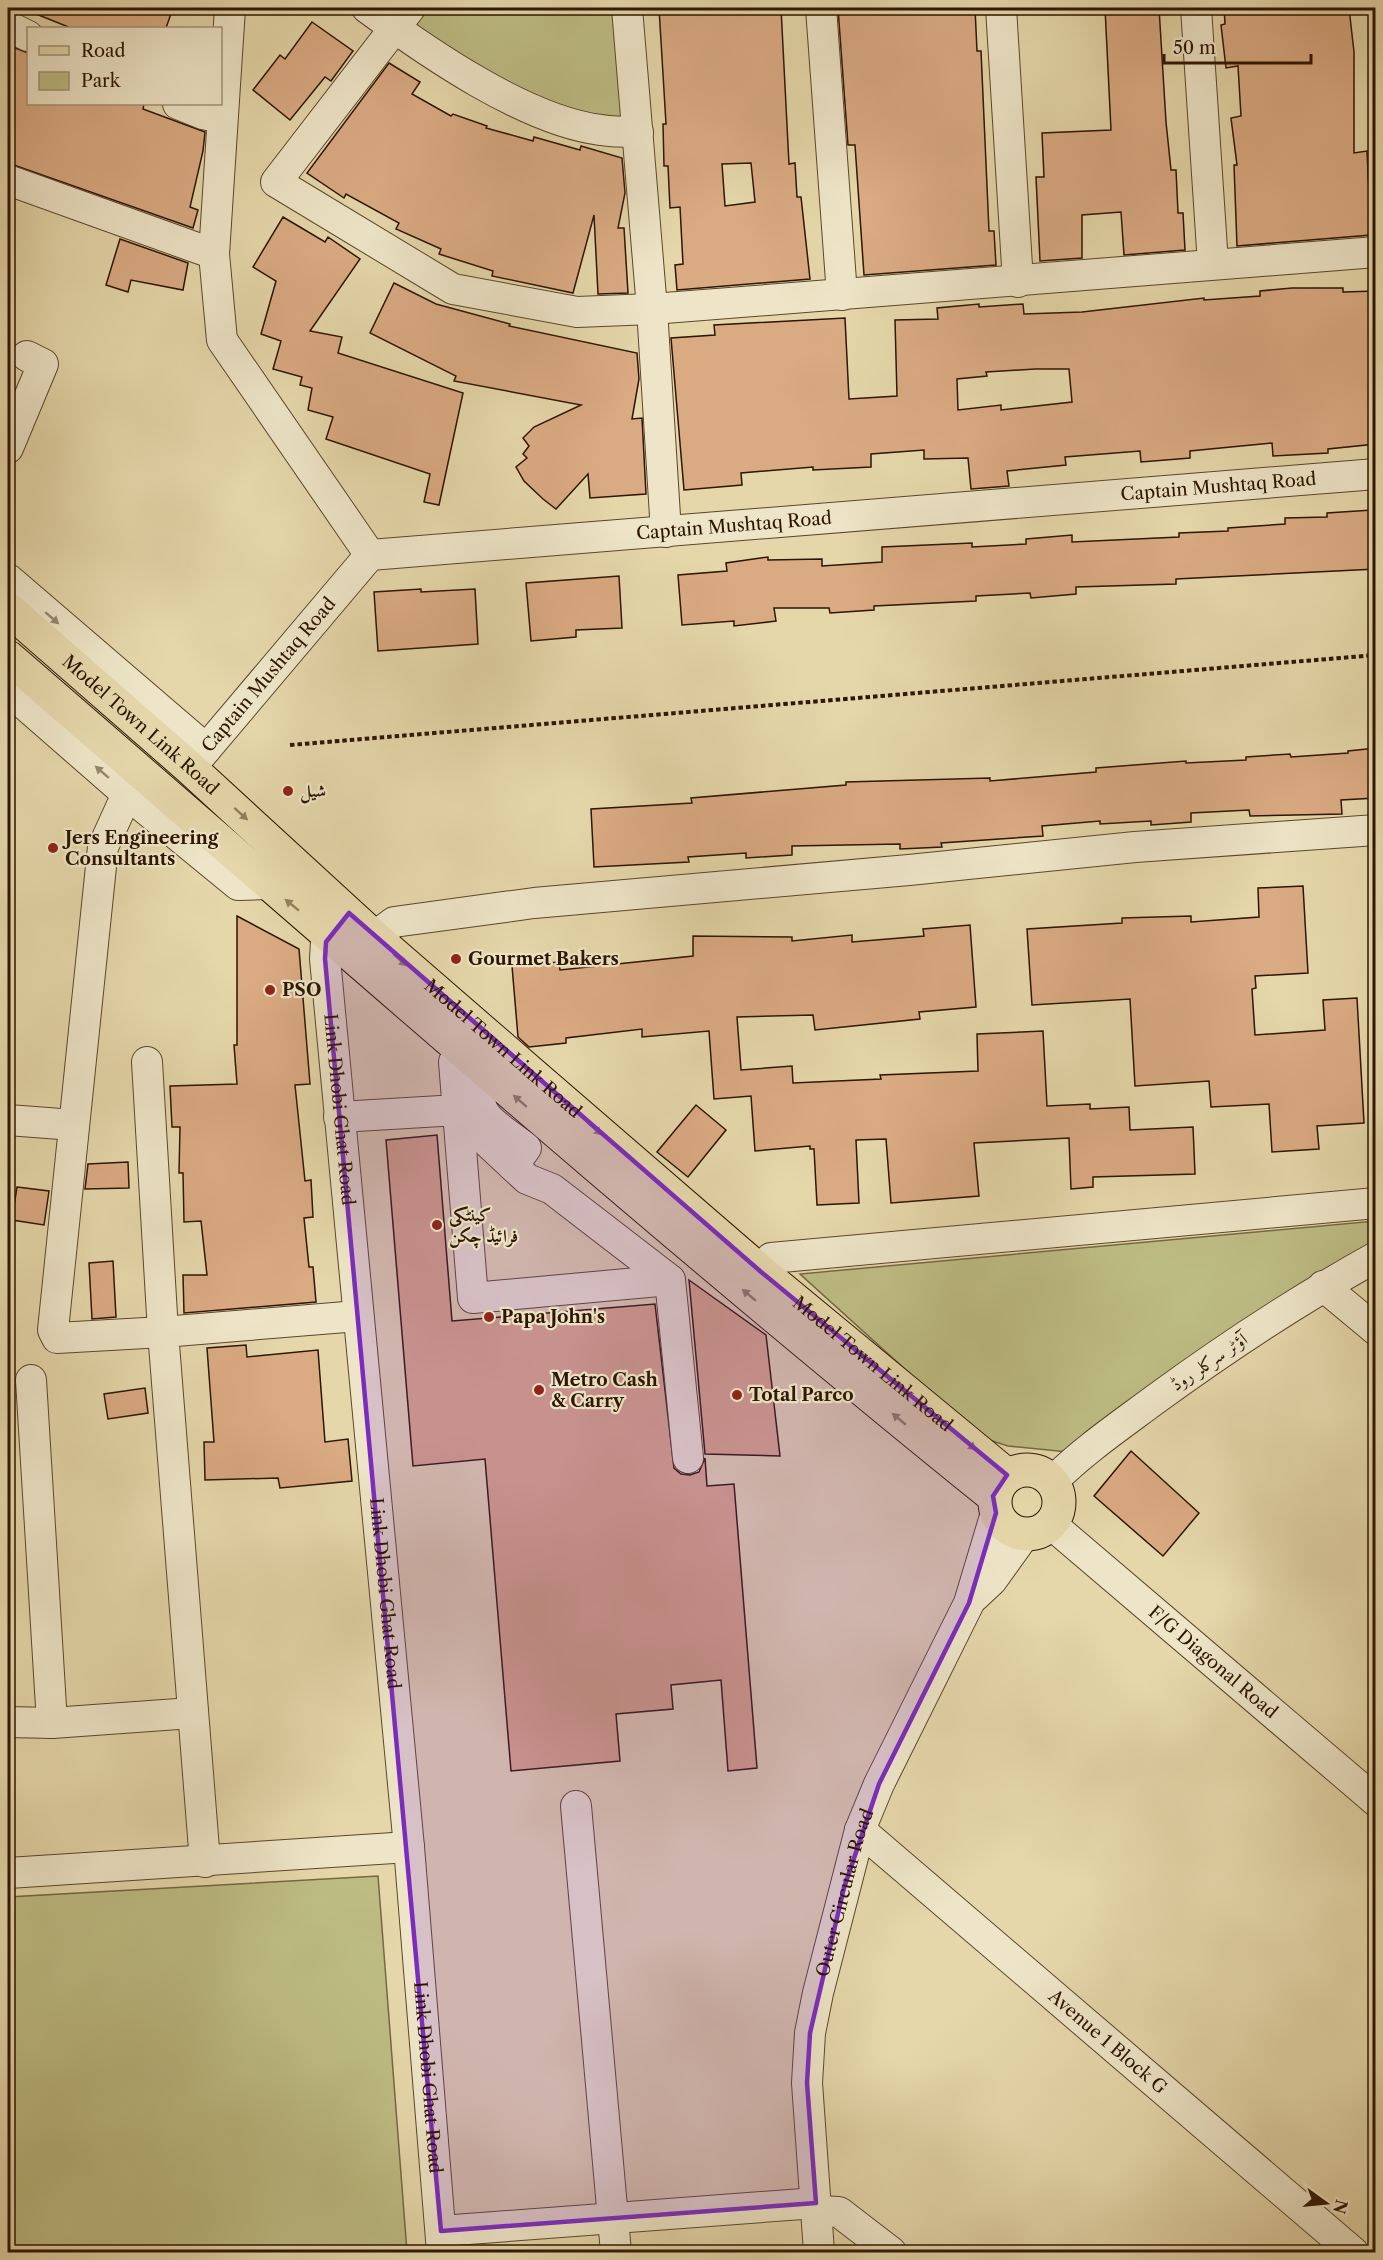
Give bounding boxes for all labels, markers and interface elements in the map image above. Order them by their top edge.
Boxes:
legend [27,27,222,105]
scale bar [1164,27,1311,65]
text: 50 m [1173,37,1216,59]
text: Road [81,40,126,62]
text: Park [81,70,122,92]
street label: Captain Mushtaq Road [1120,468,1317,506]
street label: Captain Mushtaq Road [635,507,833,545]
street label: Captain Mushtaq Road [197,593,340,757]
one-way arrow [44,611,59,624]
street label: Model Town Link Road [58,650,223,800]
one-way arrow [95,766,110,779]
place label: شیل [300,780,326,804]
marker: شیل [281,784,295,798]
one-way arrow [233,807,248,821]
place label: Jers Engineering Consultants [62,827,219,870]
marker: Jers Engineering Consultants [46,841,60,855]
one-way arrow [285,900,300,912]
place label: Gourmet Bakers [468,948,619,970]
marker: Gourmet Bakers [449,952,463,966]
one-way arrow [392,953,407,966]
street label: Model Town Link Road [420,975,586,1123]
place label: PSO [282,979,321,1001]
marker: PSO [263,983,277,997]
street label: Link Dhobi Ghat Road [319,1013,359,1206]
one-way arrow [513,1095,528,1108]
one-way arrow [587,1122,602,1135]
place label: کینٹکی فرائیڈ چکن [449,1204,518,1249]
marker: کینٹکی فرائیڈ چکن [430,1218,444,1232]
one-way arrow [742,1289,757,1302]
street label: Model Town Link Road [788,1292,957,1436]
place label: Papa John's [501,1306,605,1328]
marker: Papa John's [482,1310,496,1324]
street label: آؤٹر سرکلر روڈ [1166,1327,1254,1397]
place label: Metro Cash & Carry [551,1369,659,1412]
marker: Metro Cash & Carry [532,1383,546,1397]
place label: Total Parco [749,1384,854,1406]
marker: Total Parco [730,1388,744,1402]
one-way arrow [892,1413,907,1426]
one-way arrow [961,1438,977,1451]
street label: Link Dhobi Ghat Road [365,1497,405,1690]
street label: F/G Diagonal Road [1144,1601,1282,1723]
street label: Outer Circular Road [812,1805,879,1979]
street label: Link Dhobi Ghat Road [409,1981,447,2174]
street label: Avenue 1 Block G [1043,1985,1172,2099]
north arrow [1296,2173,1356,2233]
text: N [1329,2198,1352,2216]

